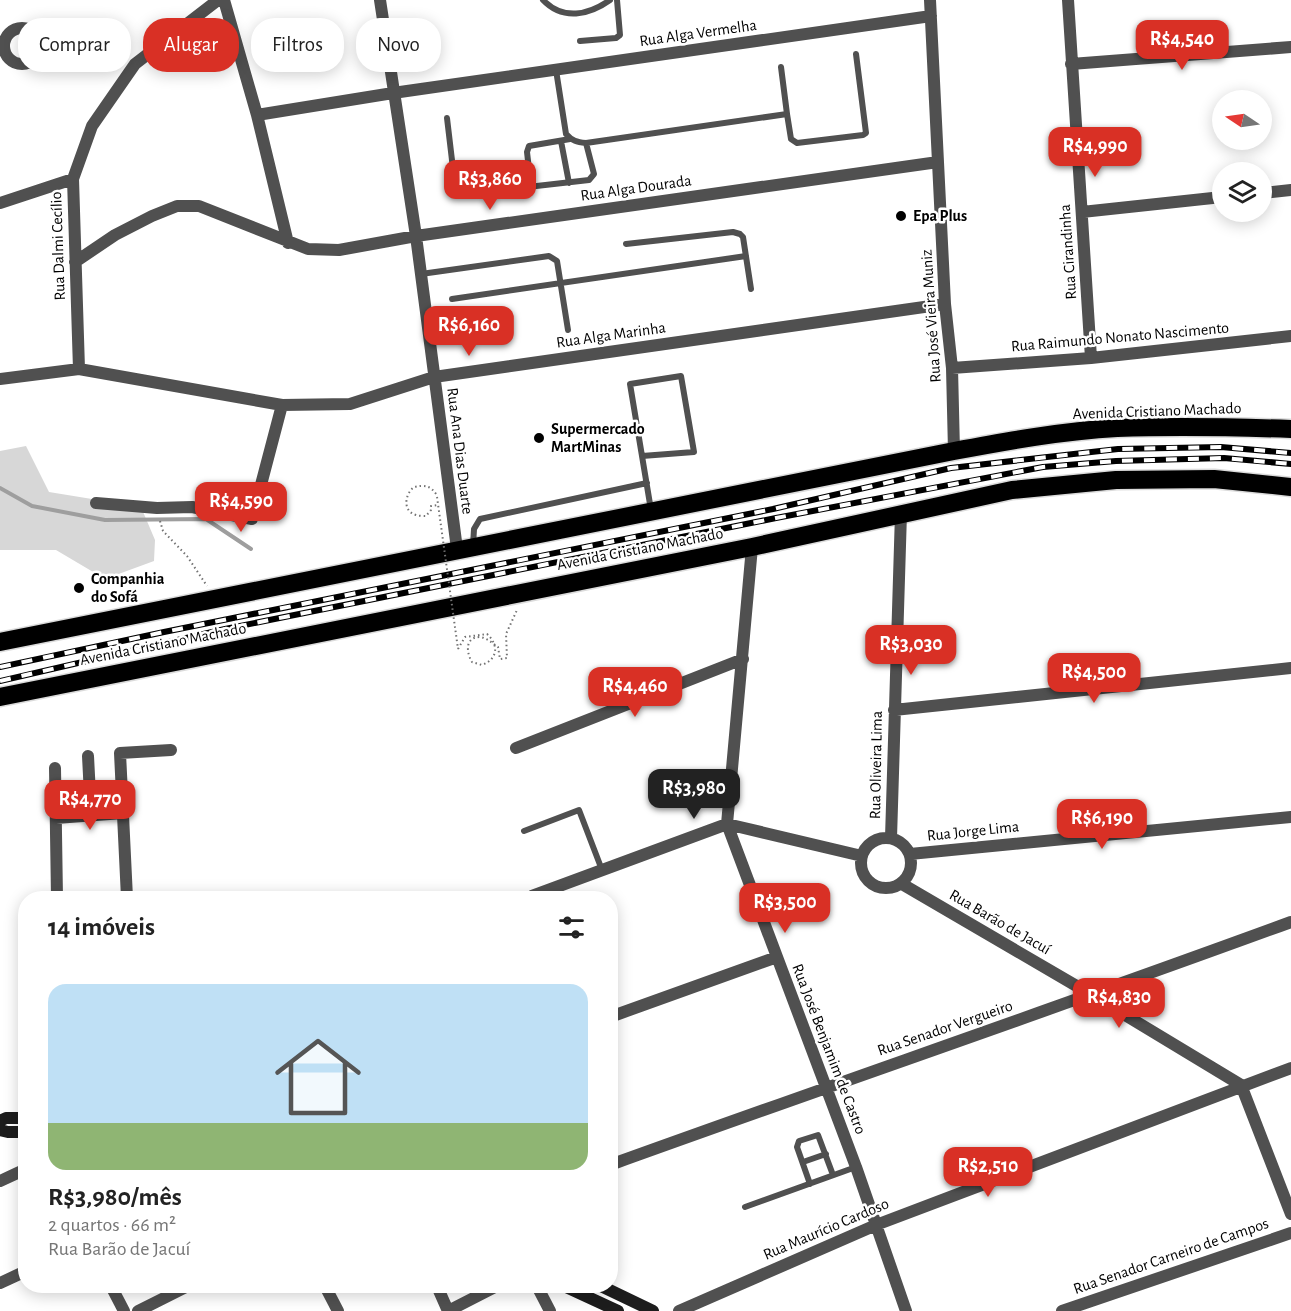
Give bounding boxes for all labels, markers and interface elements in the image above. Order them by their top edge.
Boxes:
street label: Rua Alga Vermelha [638,17,758,49]
chip: Comprar [18,18,131,72]
chip: Alugar [143,18,239,72]
chip: Filtros [251,18,344,72]
chip: Novo [356,18,441,72]
pin: R$4,540 [1127,20,1237,71]
text: R$4,540 [1150,29,1214,49]
north arrow [1212,90,1272,150]
map controls [1212,90,1272,222]
pin: R$4,990 [1040,127,1150,178]
text: R$4,990 [1062,136,1128,156]
pin: R$3,860 [435,160,545,211]
button: layers [1212,162,1272,222]
text: R$3,860 [458,169,522,189]
street label: Rua Alga Dourada [580,172,692,204]
street label: Rua Dalmi Cecílio [48,191,68,301]
street label: Rua Cirandinha [1057,204,1079,300]
place label: Epa Plus [913,208,967,224]
marker: Epa Plus [894,209,908,223]
street label: Rua José Vieira Muniz [918,249,944,383]
pin: R$6,160 [414,306,524,357]
text: R$6,160 [438,315,500,335]
street label: Rua Alga Marinha [555,319,667,351]
street label: Rua Raimundo Nonato Nascimento [1010,319,1230,355]
street label: Rua Ana Dias Duarte [444,387,476,515]
street label: Avenida Cristiano Machado [1072,400,1242,422]
place label: Supermercado MartMinas [551,421,645,455]
marker: Supermercado MartMinas [532,431,546,445]
pin: R$4,590 [186,482,296,533]
text: R$4,590 [209,491,273,511]
street label: Avenida Cristiano Machado [555,525,725,573]
place label: Companhia do Sofá [91,571,165,605]
marker: Companhia do Sofá [72,581,86,595]
street label: Avenida Cristiano Machado [78,620,248,668]
pin: R$3,030 [856,625,966,676]
text: R$3,030 [879,634,943,654]
pin: R$4,500 [1039,653,1149,704]
text: R$4,500 [1062,662,1126,682]
pin: R$4,460 [580,667,690,718]
text: R$4,460 [602,676,668,696]
street label: Rua Oliveira Lima [867,711,885,819]
pin: R$3,980 [639,769,749,820]
text: R$3,980 [662,778,726,798]
pin: R$4,770 [35,780,145,831]
text: R$4,770 [58,789,122,809]
pin: R$6,190 [1047,799,1157,850]
text: R$6,190 [1071,808,1133,828]
street label: Rua Jorge Lima [926,818,1020,844]
pin: R$3,500 [730,883,840,934]
street label: Rua Barão de Jacuí [947,887,1053,957]
text: R$3,500 [753,892,817,912]
icon: filters [555,911,588,944]
text: 14 imóveis [48,914,155,940]
street label: Rua José Benjamim de Castro [788,962,869,1137]
pin: R$4,830 [1064,978,1174,1029]
text: R$4,830 [1087,987,1151,1007]
street label: Rua Senador Vergueiro [875,997,1015,1059]
icon: home [264,1023,372,1131]
pin: R$2,510 [933,1147,1043,1198]
text: R$2,510 [957,1156,1019,1176]
text: R$3,980/mês [48,1184,182,1210]
street label: Rua Maurício Cardoso [761,1195,891,1263]
text: 2 quartos · 66 m² [48,1215,176,1235]
street label: Rua Senador Carneiro de Campos [1071,1215,1271,1297]
text: Rua Barão de Jacuí [48,1239,190,1259]

